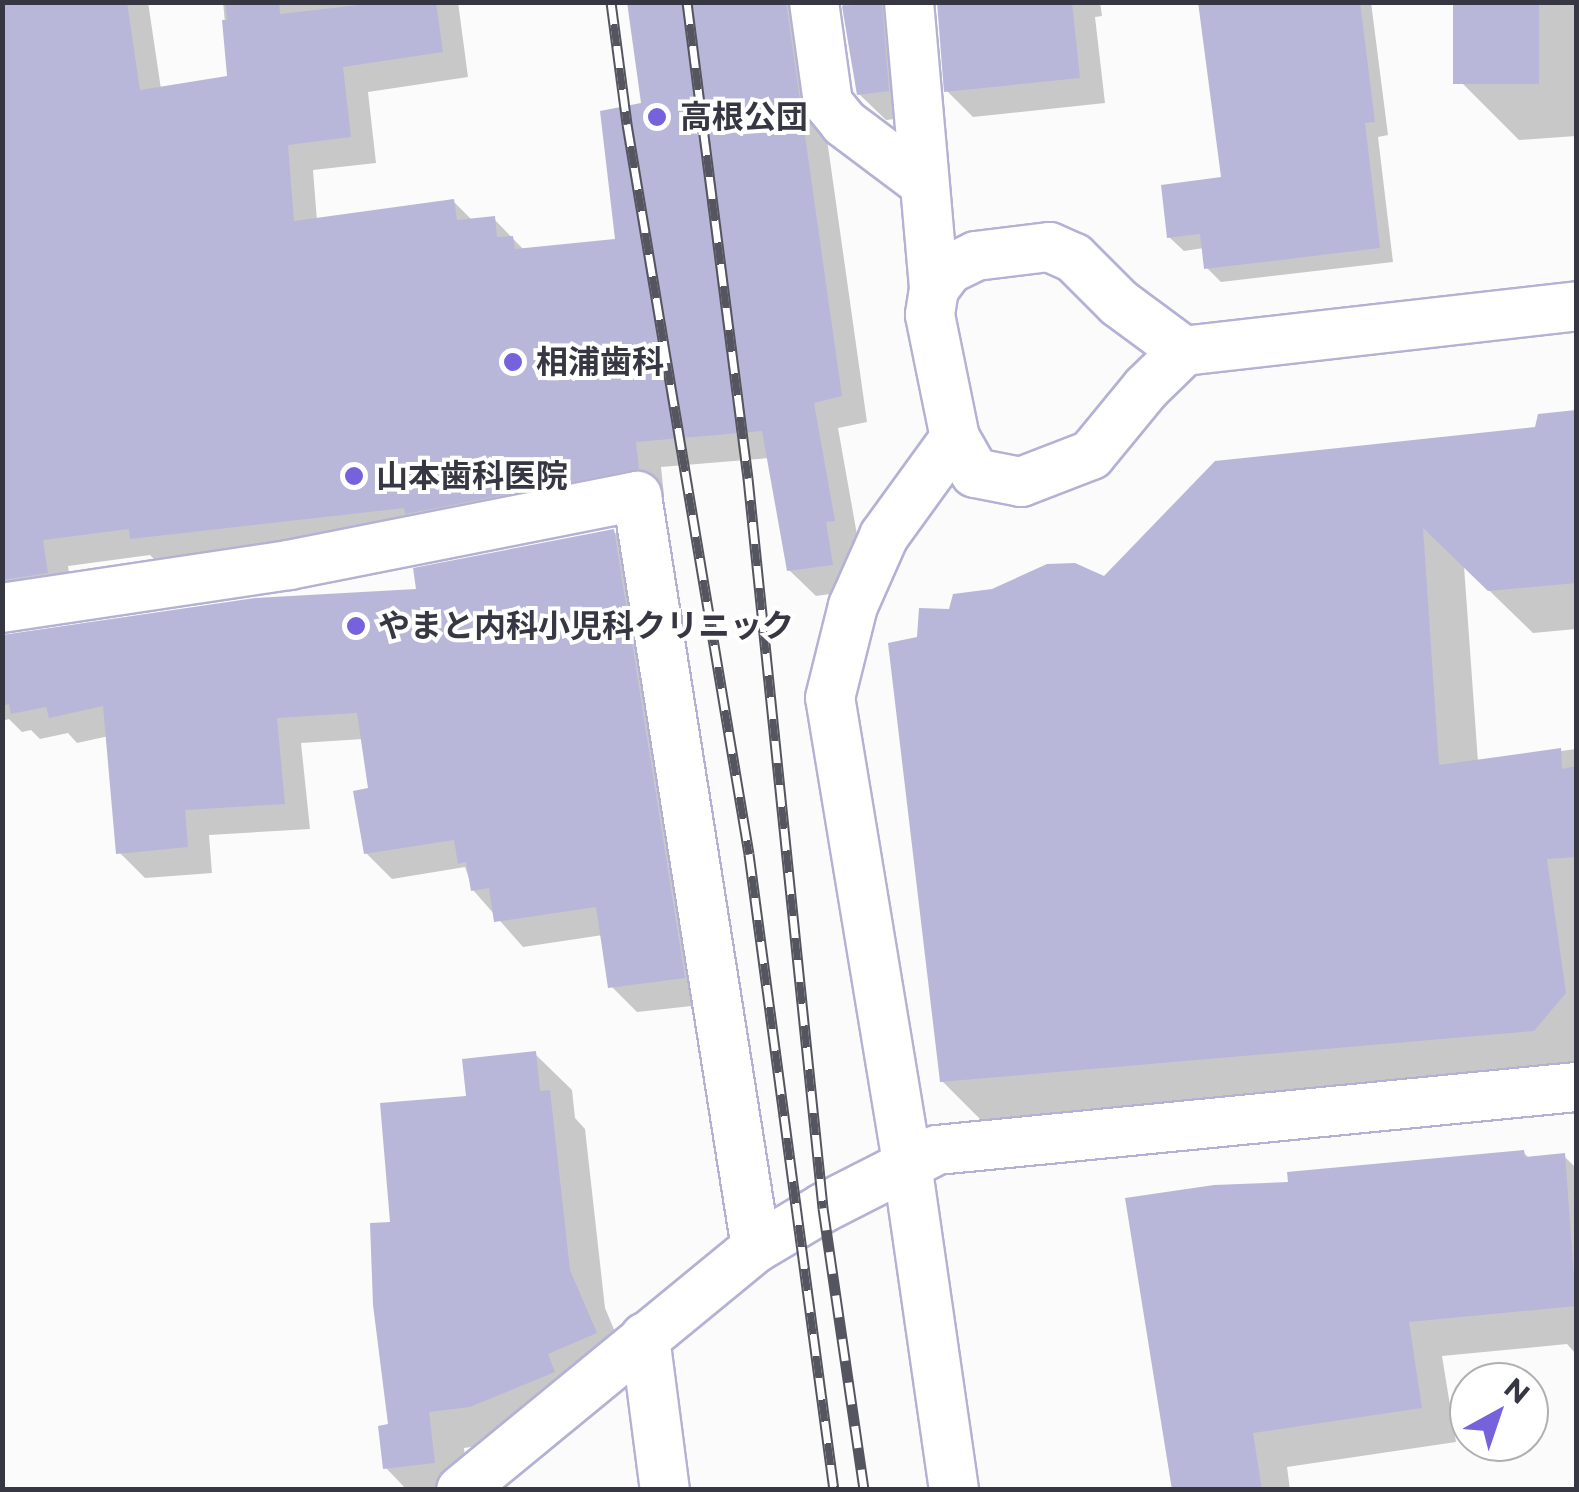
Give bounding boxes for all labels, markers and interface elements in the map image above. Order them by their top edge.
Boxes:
place label: 高根公団 [680,98,808,136]
marker: 高根公団 [644,104,670,130]
place label: 相浦歯科 [536,343,664,381]
marker: 相浦歯科 [500,349,526,375]
place label: 山本歯科医院 [376,457,568,495]
marker: 山本歯科医院 [341,463,367,489]
place label: やまと内科小児科クリニック [378,607,794,645]
marker: やまと内科小児科クリニック [343,613,369,639]
north arrow [1449,1362,1549,1462]
text: N [1497,1370,1537,1411]

